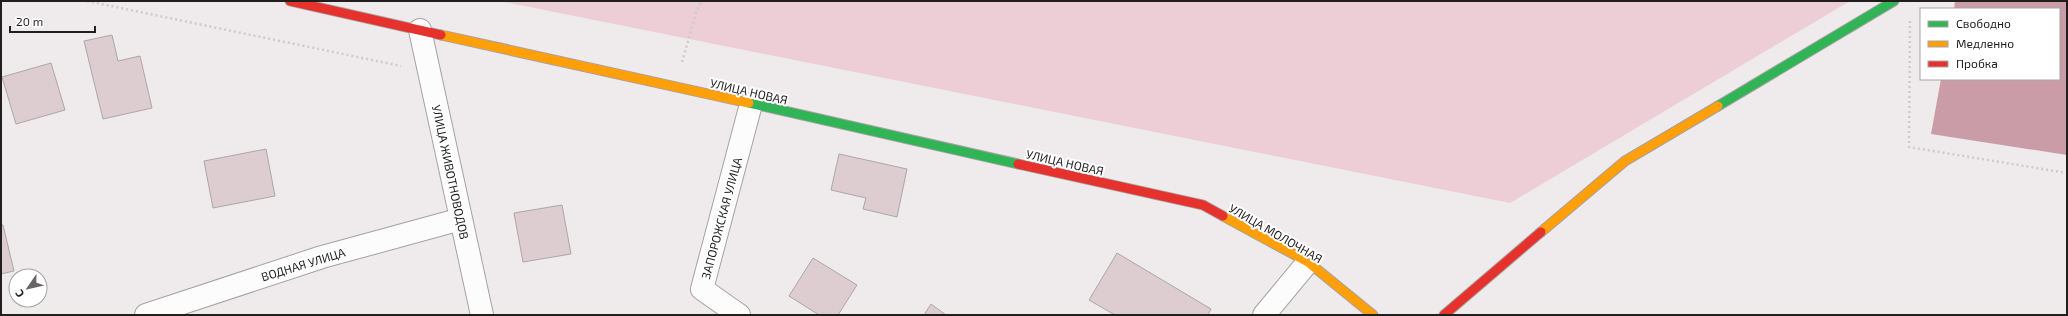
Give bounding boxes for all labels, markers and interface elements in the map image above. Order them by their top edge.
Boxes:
scale bar [10,8,95,34]
legend [1920,8,2060,80]
text: 20 m [16,14,43,28]
text: Свободно [1956,16,2011,30]
text: Медленно [1956,36,2014,50]
text: Пробка [1956,56,1998,70]
street label: УЛИЦА НОВАЯ [709,75,789,107]
street label: УЛИЦА ЖИВОТНОВОДОВ [430,103,472,241]
street label: УЛИЦА НОВАЯ [1025,146,1105,178]
street label: ЗАПОРОЖСКАЯ УЛИЦА [698,155,744,280]
street label: УЛИЦА МОЛОЧНАЯ [1227,201,1325,265]
street label: ВОДНАЯ УЛИЦА [259,244,347,283]
north arrow [8,268,48,308]
text: С [12,287,26,300]

